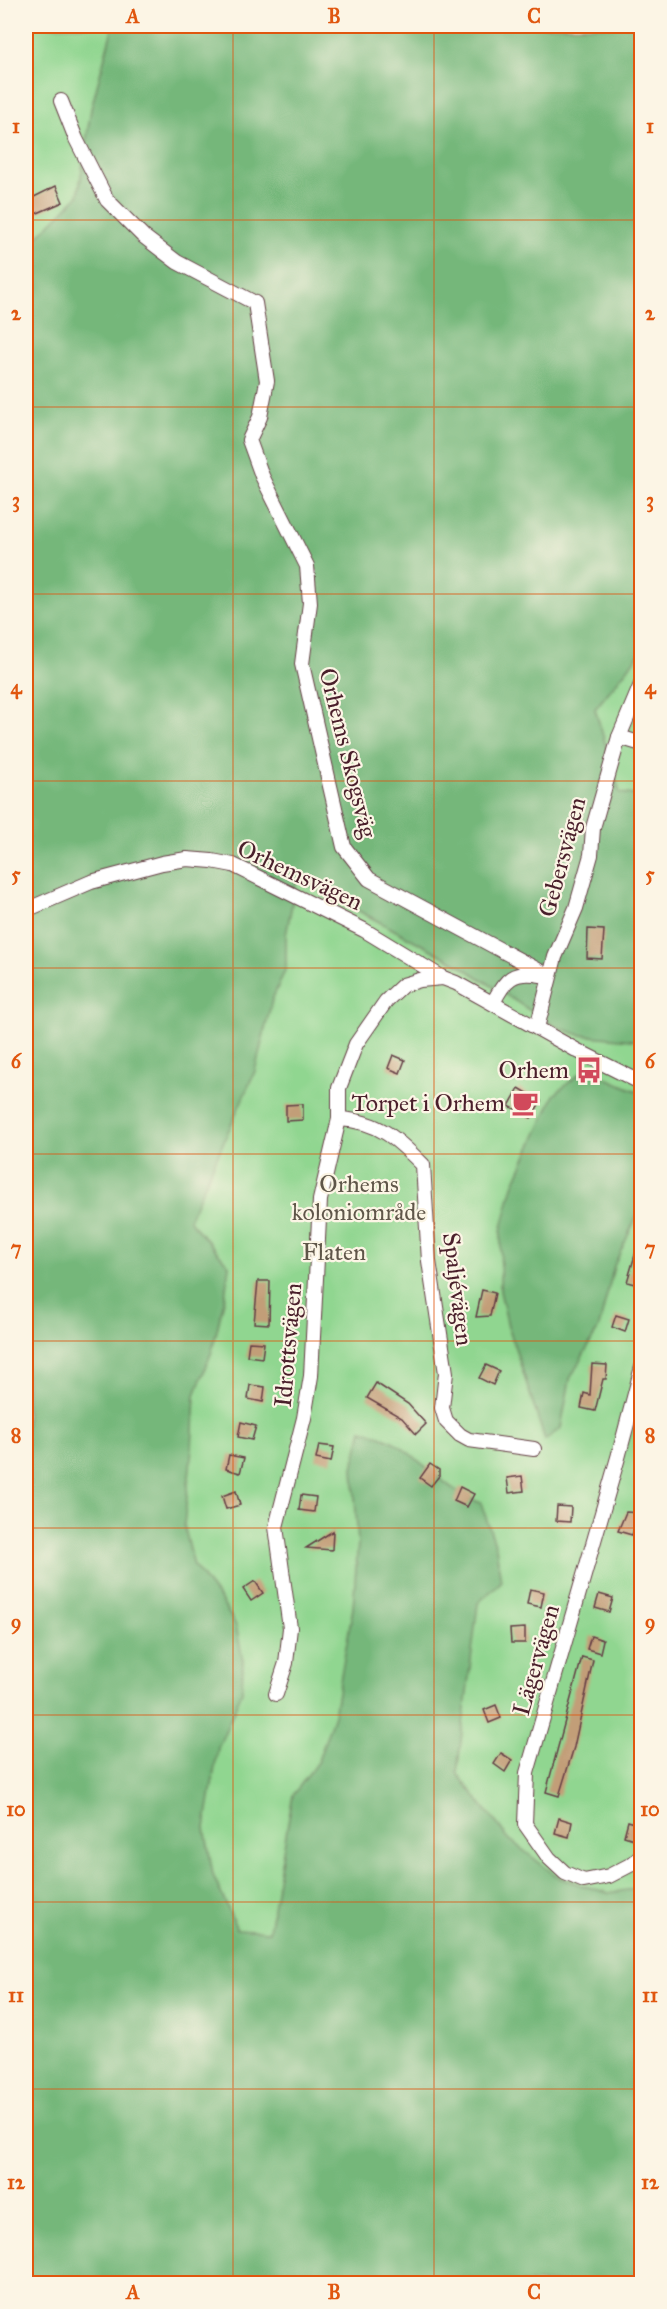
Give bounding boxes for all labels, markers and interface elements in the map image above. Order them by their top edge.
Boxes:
text: A [124,4,140,28]
text: B [327,4,341,28]
text: C [527,4,541,28]
text: 1 [12,114,20,138]
text: 1 [646,114,654,138]
text: 2 [11,301,22,325]
text: 2 [645,301,656,325]
text: 3 [12,488,20,513]
text: 3 [646,488,654,513]
street label: Orhems Skogsväg [312,665,384,842]
text: 4 [10,675,22,700]
text: 4 [644,675,656,700]
street label: Gebersvägen [532,794,592,920]
street label: Orhemsvägen [232,833,368,917]
text: 5 [11,862,21,886]
text: 5 [645,862,655,886]
text: 6 [11,1049,23,1073]
text: 6 [645,1049,657,1073]
place label: Orhem [498,1055,569,1085]
bus stop icon: Orhem [574,1055,604,1085]
place label: Torpet i Orhem [351,1088,505,1118]
cafe icon: Torpet i Orhem [510,1088,540,1118]
park label: Orhems koloniområde [292,1169,426,1227]
street label: Spaljévägen [436,1231,480,1347]
text: 7 [11,1236,22,1260]
text: 7 [645,1236,656,1260]
park label: Flaten [302,1237,366,1267]
street label: Idrottsvägen [268,1282,308,1408]
text: 8 [11,1423,21,1447]
text: 8 [645,1423,655,1447]
street label: Lägervägen [506,1601,566,1719]
text: 9 [11,1610,21,1635]
text: 9 [645,1610,655,1635]
text: 10 [6,1797,26,1821]
text: 10 [640,1797,660,1821]
text: 11 [8,1983,24,2007]
text: 11 [642,1983,658,2007]
text: 12 [7,2170,26,2194]
text: 12 [641,2170,660,2194]
text: A [124,2280,140,2304]
text: B [327,2280,341,2304]
text: C [527,2280,541,2304]

